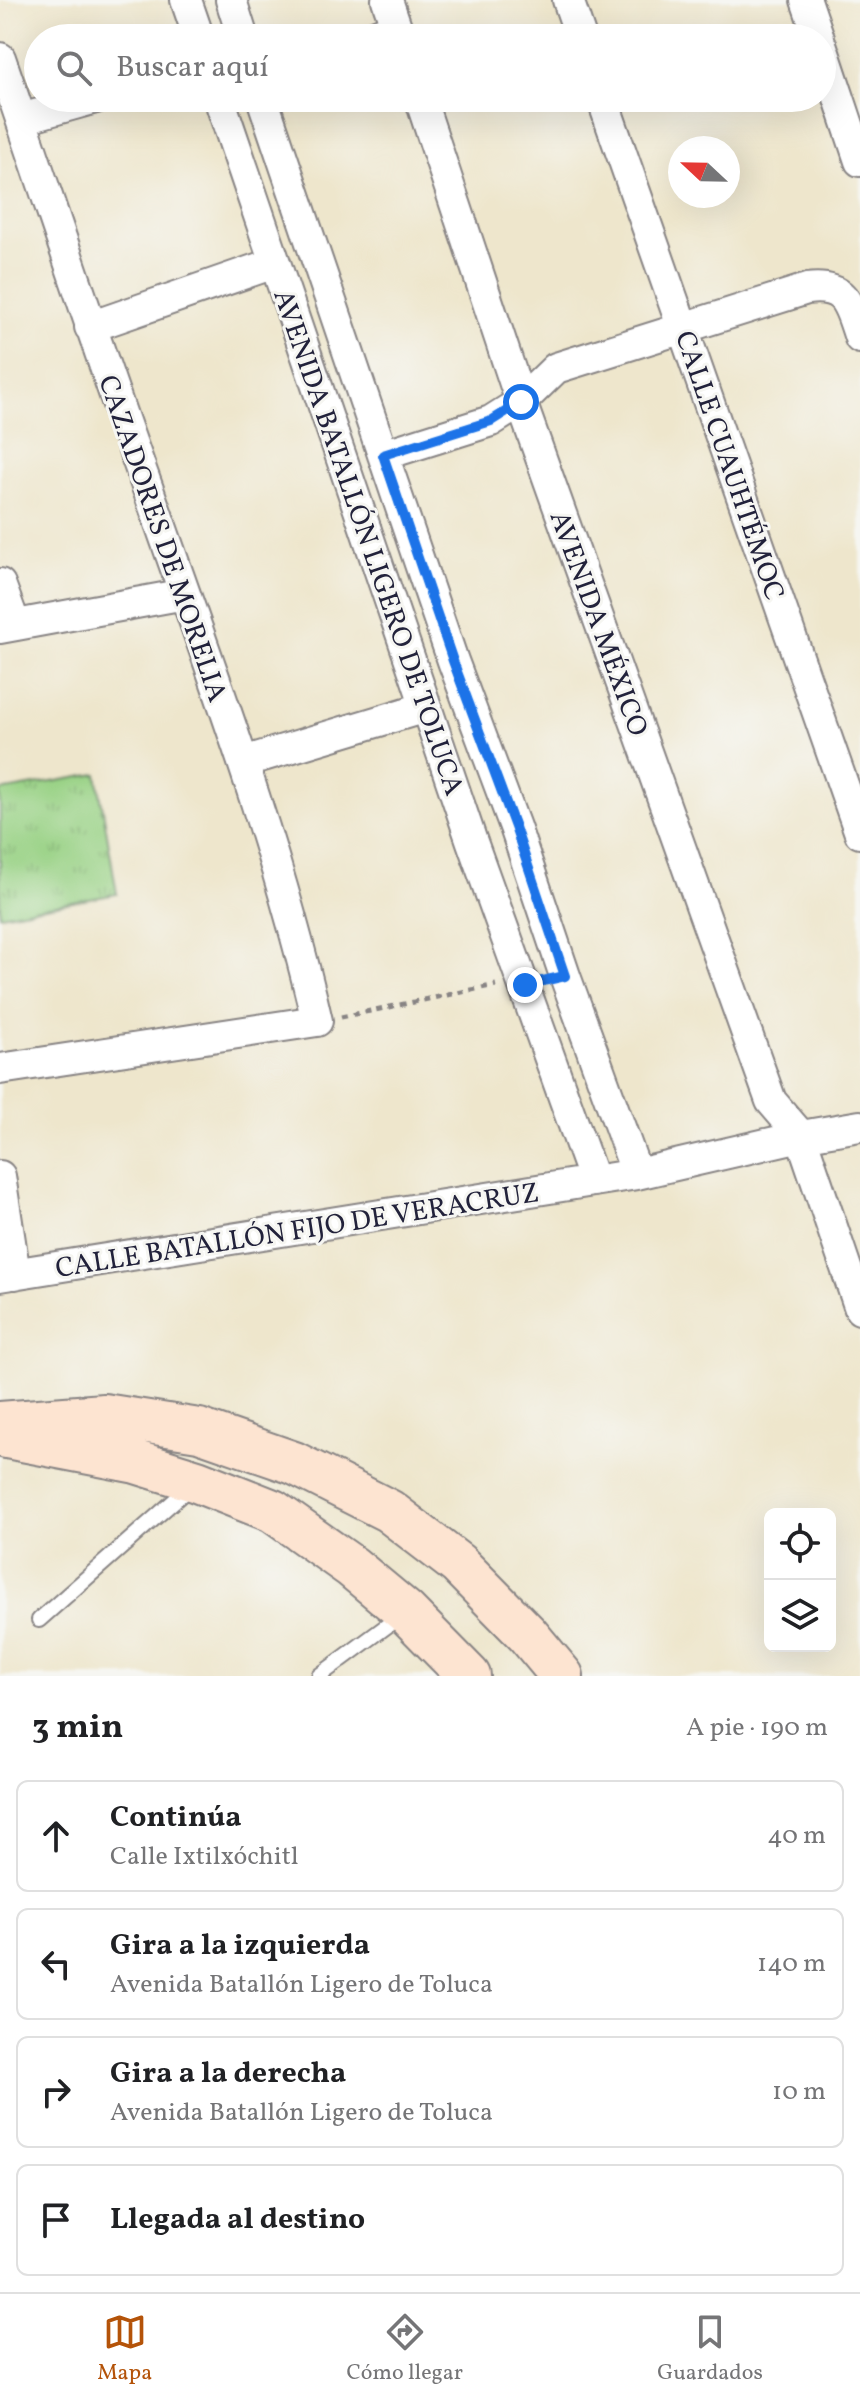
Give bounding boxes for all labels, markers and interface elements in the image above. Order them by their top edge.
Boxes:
search box [24,24,836,112]
icon: search [52,46,96,90]
text: Buscar aquí [116,47,269,89]
north arrow [668,136,740,208]
street label: AVENIDA BATALLÓN LIGERO DE TOLUCA [262,285,473,801]
street label: CALLE CUAUHTÉMOC [664,326,793,606]
street label: CAZADORES DE MORELIA [87,370,236,708]
route start [503,384,539,420]
street label: AVENIDA MÉXICO [539,506,657,742]
route end [507,967,543,1003]
street label: CALLE BATALLÓN FIJO DE VERACRUZ [53,1174,542,1289]
map controls [764,1508,836,1652]
button: locate [764,1508,836,1580]
button: layers [764,1580,836,1652]
text: 3 min [32,1705,123,1752]
text: A pie · 190 m [686,1710,828,1746]
text: Continúa [110,1797,242,1839]
icon: ahead [34,1814,78,1858]
text: 40 m [767,1818,826,1854]
text: Calle Ixtilxóchitl [110,1839,299,1875]
text: Gira a la izquierda [110,1925,370,1967]
icon: left [34,1942,78,1986]
text: 140 m [757,1946,826,1982]
text: Avenida Batallón Ligero de Toluca [110,1967,493,2003]
text: Gira a la derecha [110,2053,346,2095]
icon: right [34,2070,78,2114]
text: 10 m [772,2074,826,2110]
text: Avenida Batallón Ligero de Toluca [110,2095,493,2131]
icon: arrive [34,2198,78,2242]
text: Llegada al destino [110,2199,365,2241]
tab: Mapa [97,2310,152,2389]
tab: Cómo llegar [346,2310,463,2389]
tab: Guardados [657,2310,763,2389]

